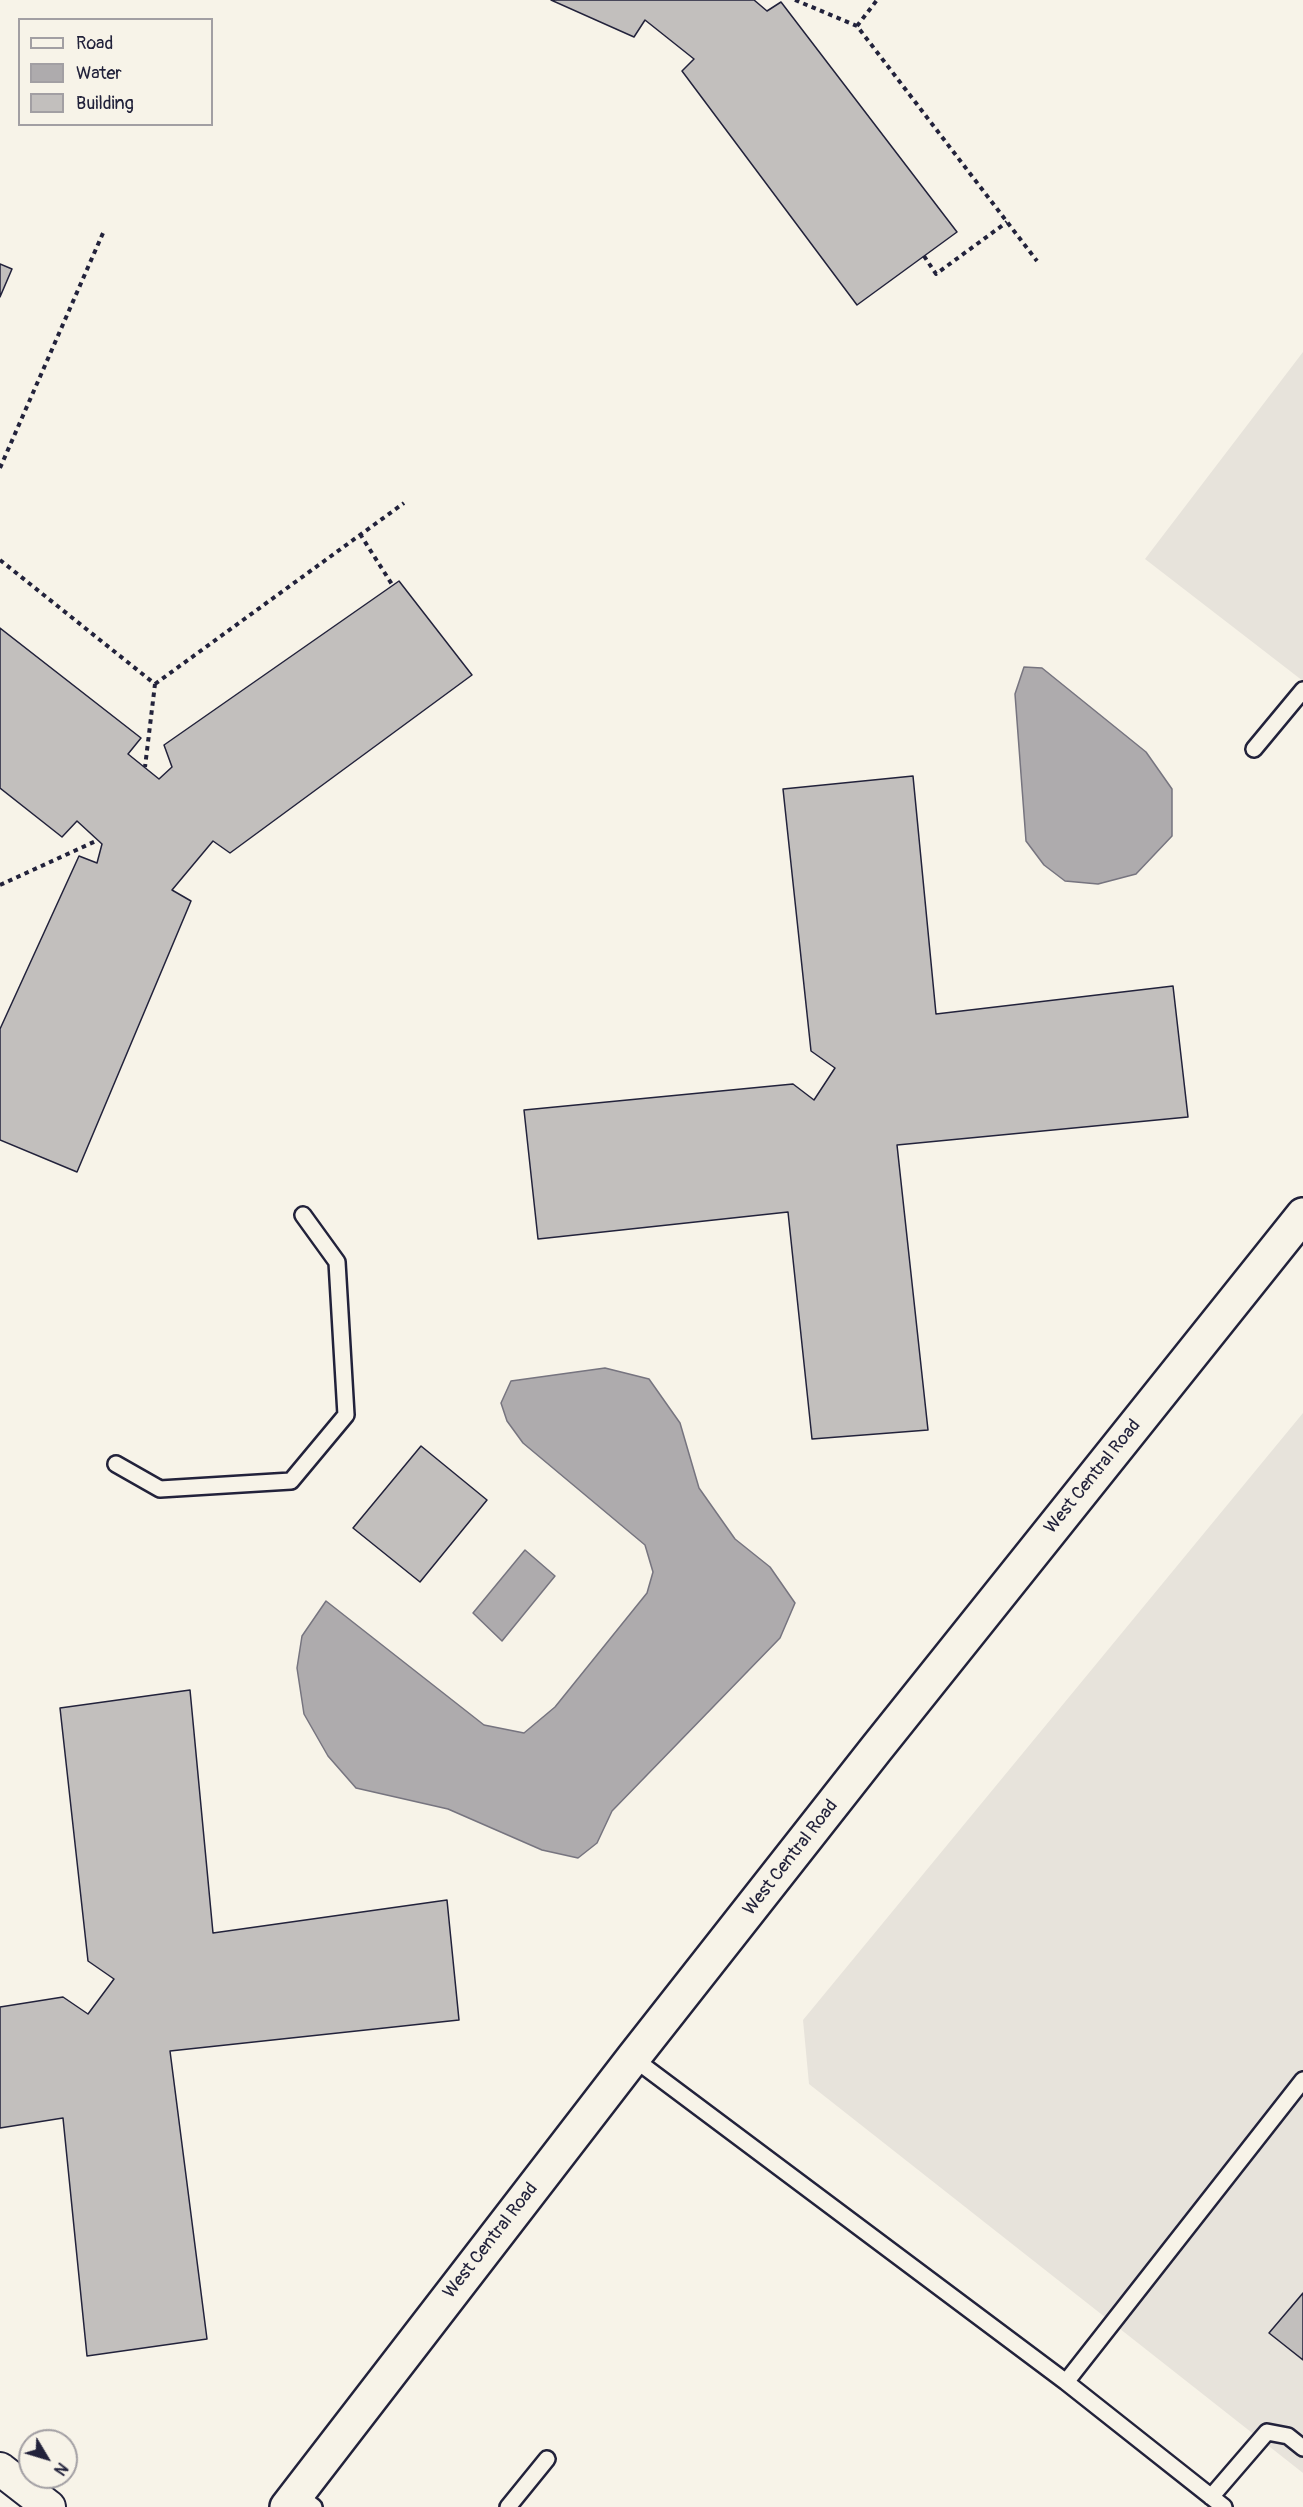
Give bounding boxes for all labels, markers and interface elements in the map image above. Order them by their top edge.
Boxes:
legend [18,18,213,126]
text: Road [76,32,113,55]
text: Water [76,62,122,85]
text: Building [76,92,134,115]
street label: West Central Road [1040,1416,1146,1538]
street label: West Central Road [739,1796,843,1920]
street label: West Central Road [439,2179,543,2303]
north arrow [18,2429,78,2489]
text: N [49,2458,72,2479]

